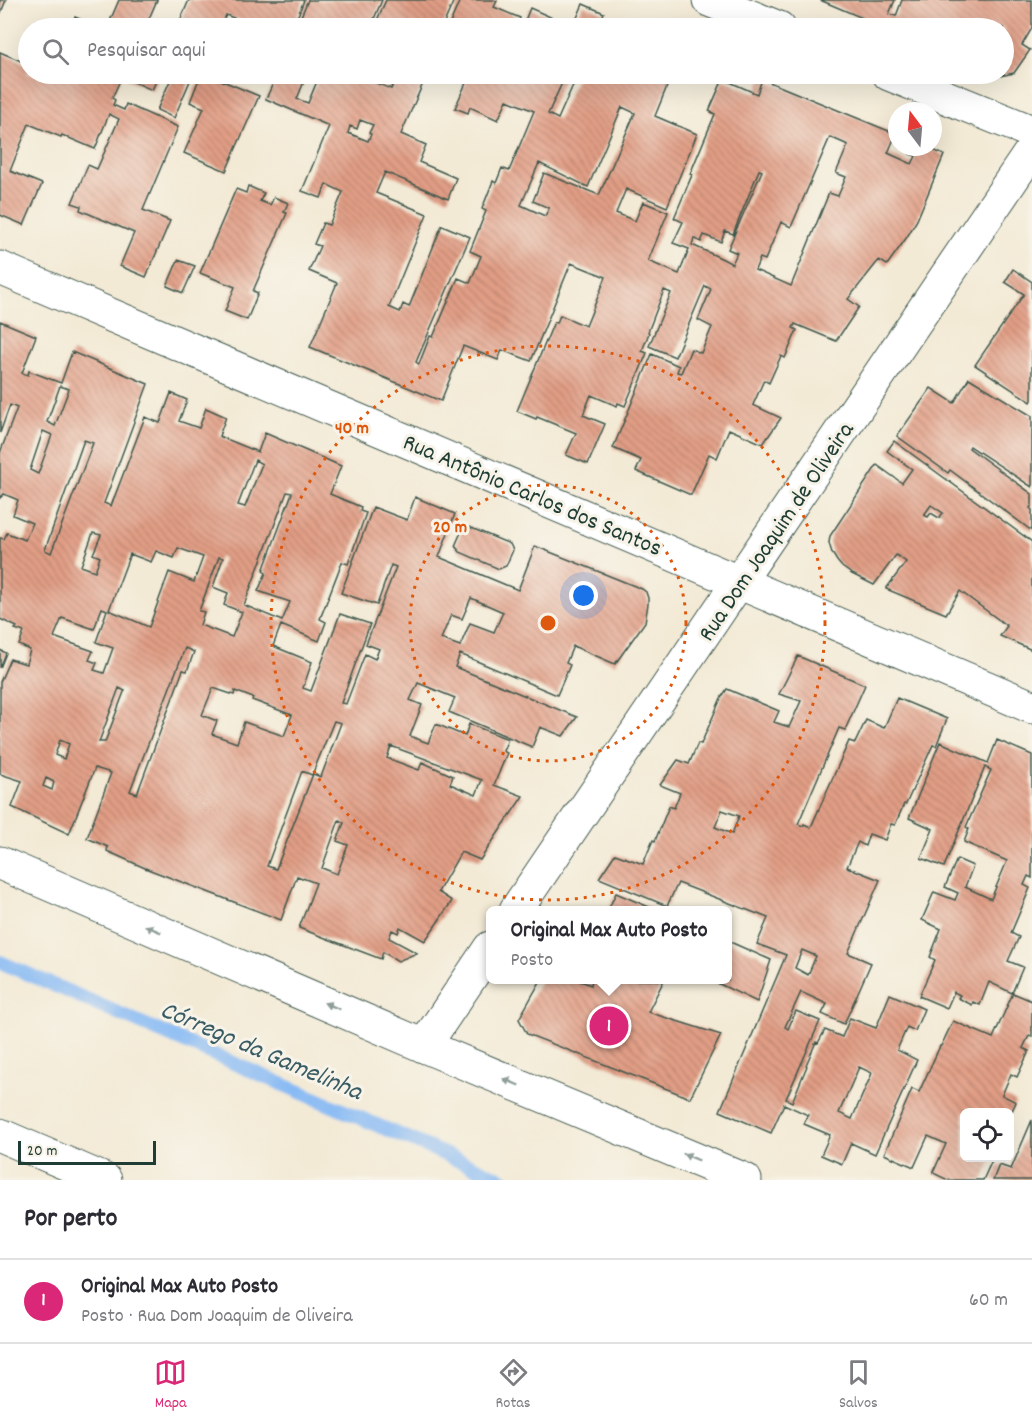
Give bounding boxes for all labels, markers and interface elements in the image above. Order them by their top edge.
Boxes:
search box [18,18,1014,84]
icon: search [39,35,72,68]
text: Pesquisar aqui [87,36,206,67]
north arrow [888,102,942,156]
street label: Rua Dom Joaquim de Oliveira [691,416,864,649]
text: 40 m [335,417,369,442]
street label: Rua Antônio Carlos dos Santos [397,427,667,567]
text: 20 m [433,516,467,541]
your location [569,581,598,610]
centre of rings [538,613,558,633]
popup [486,906,732,984]
text: Original Max Auto Posto [510,916,708,947]
one-way arrow [144,924,161,933]
text: Posto [510,947,553,975]
water label: Córrego da Gamelinha [154,993,369,1112]
one-way arrow [323,1001,341,1010]
pin: 1 [590,1004,628,1048]
one-way arrow [502,1077,520,1087]
map controls [960,1108,1014,1162]
button: locate [960,1108,1014,1162]
scale bar [18,1138,156,1166]
text: 20 m [27,1140,57,1163]
one-way arrow [682,1152,700,1162]
text: Por perto [24,1201,117,1238]
text: Original Max Auto Posto [81,1272,278,1303]
text: 1 [41,1287,46,1315]
text: 60 m [969,1287,1008,1315]
text: Posto · Rua Dom Joaquim de Oliveira [81,1303,353,1331]
tab: Mapa [154,1356,187,1415]
tab: Rotas [496,1356,531,1415]
tab: Salvos [839,1356,878,1415]

